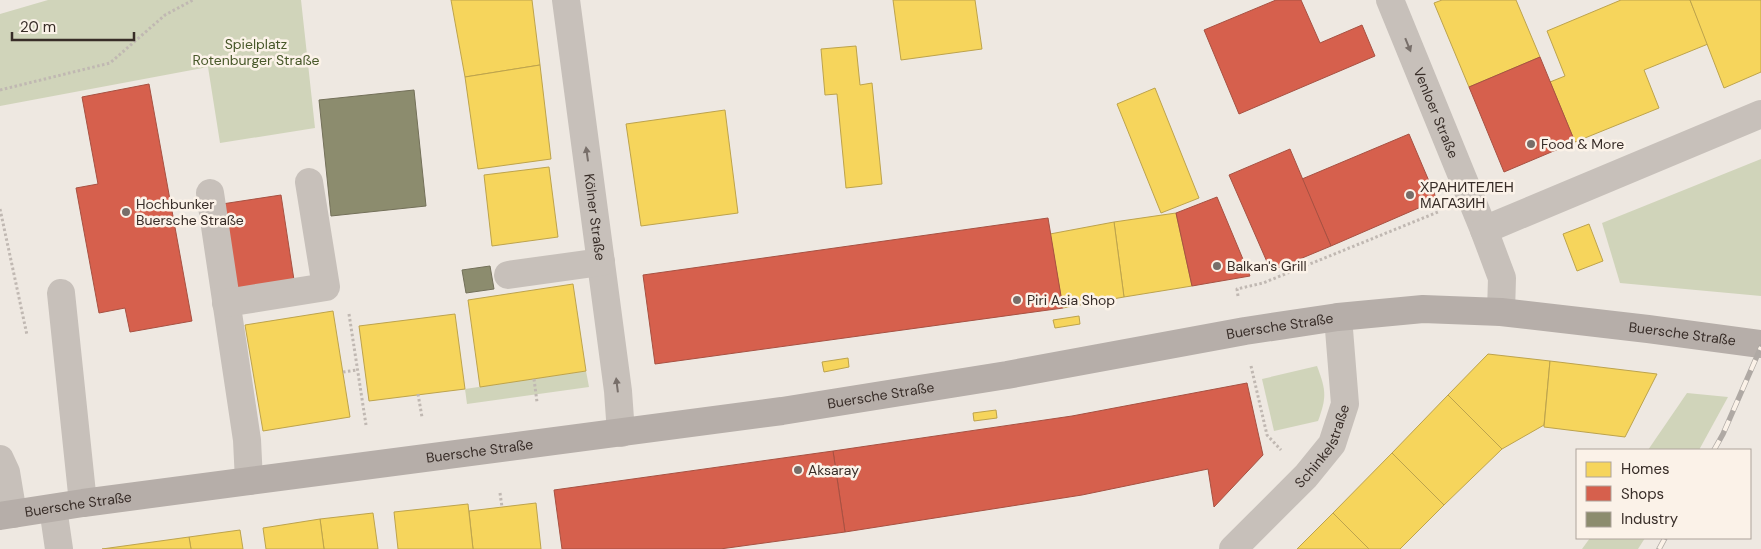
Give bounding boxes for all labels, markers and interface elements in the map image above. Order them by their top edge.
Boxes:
scale bar [12,10,135,42]
text: 20 m [20,17,56,37]
park label: Spielplatz Rotenburger Straße [193,35,319,69]
one-way arrow [1404,38,1412,53]
street label: Venloer Straße [1410,65,1463,161]
place label: Food & More [1541,135,1624,153]
marker: Food & More [1525,138,1537,150]
one-way arrow [583,146,591,162]
street label: Kölner Straße [580,173,610,262]
place label: ХРАНИТЕЛЕН МАГАЗИН [1420,178,1514,212]
marker: ХРАНИТЕЛЕН МАГАЗИН [1404,189,1416,201]
place label: Hochbunker Buersche Straße [136,195,244,229]
marker: Hochbunker Buersche Straße [120,206,132,218]
place label: Balkan's Grill [1227,257,1307,275]
marker: Balkan's Grill [1211,260,1223,272]
place label: Piri Asia Shop [1027,291,1115,309]
marker: Piri Asia Shop [1011,294,1023,306]
street label: Buersche Straße [1225,309,1334,343]
street label: Buersche Straße [1628,318,1737,350]
one-way arrow [613,376,621,392]
street label: Buersche Straße [826,378,935,413]
street label: Schinkelstraße [1291,402,1353,491]
street label: Buersche Straße [425,435,534,467]
legend [1576,449,1751,539]
text: Homes [1621,459,1670,479]
place label: Aksaray [808,461,859,479]
marker: Aksaray [792,464,804,476]
text: Shops [1621,484,1664,504]
street label: Buersche Straße [23,488,133,521]
text: Industry [1621,509,1679,529]

